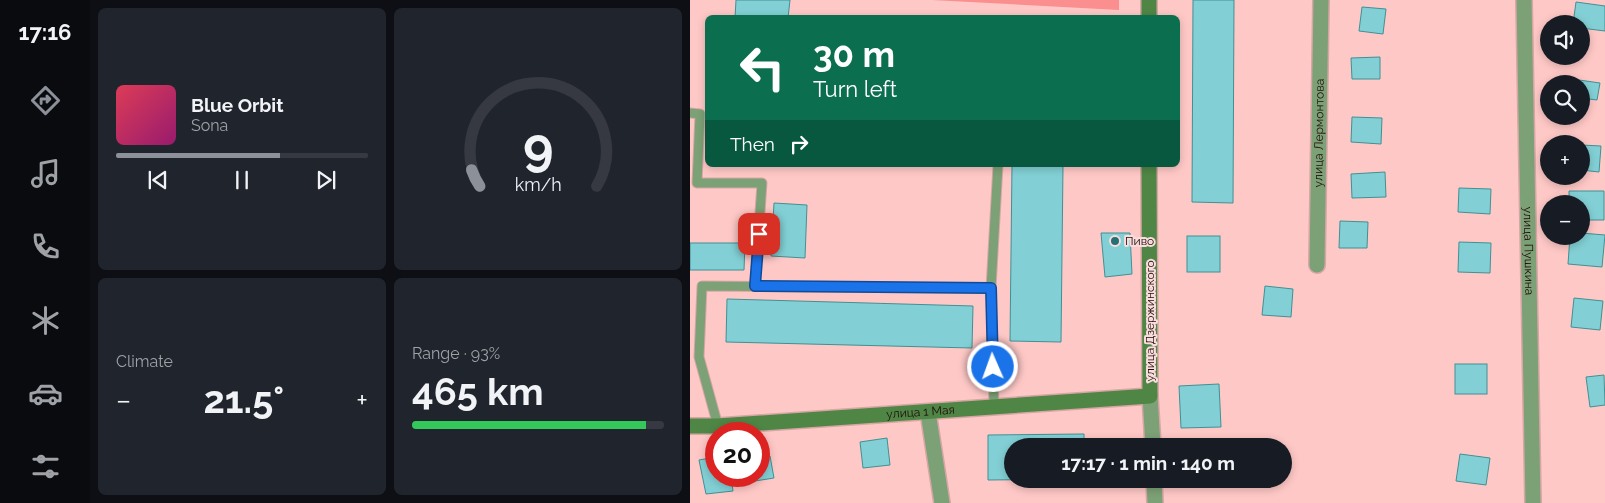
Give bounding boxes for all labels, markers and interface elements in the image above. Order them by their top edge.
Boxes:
map controls [1540,15,1590,245]
button: sound [1540,15,1590,65]
text: 17:16 [19,19,71,45]
text: 30 m [813,34,895,75]
icon: left [730,35,795,100]
button: search [1540,75,1590,125]
text: Turn left [813,76,897,102]
street label: улица Лермонтова [1311,79,1327,187]
icon: directions [28,83,63,118]
text: Blue Orbit [191,94,283,116]
text: Sona [191,116,228,135]
text: 9 [523,116,553,177]
icon: right [785,130,813,158]
text: Then [730,133,775,155]
button: + [1540,135,1590,185]
icon: music [28,156,63,191]
icon: previous [144,166,172,194]
icon: pause [228,166,256,194]
icon: next [312,166,340,194]
text: km/h [514,174,562,195]
button: − [1540,195,1590,245]
street label: улица Пушкина [1521,207,1536,295]
pin [738,213,780,255]
icon: arrive [745,220,773,248]
icon: phone [28,229,63,264]
place label: Пиво [1125,234,1154,248]
marker: Пиво [1109,235,1121,247]
street label: улица Дзержинского [1143,260,1157,382]
icon: climate [28,303,63,338]
position arrow [966,340,1018,392]
text: Range · 93% [412,344,500,363]
text: Climate [116,352,173,371]
text: 465 km [412,369,544,414]
icon: car [28,376,63,411]
text: 21.5° [203,377,284,422]
text: − [116,384,131,417]
text: + [356,384,368,417]
street label: улица 1 Мая [886,403,955,421]
speed limit sign: 20 [705,422,770,487]
icon: filters [28,449,63,484]
text: 17:17 · 1 min · 140 m [1061,452,1235,474]

